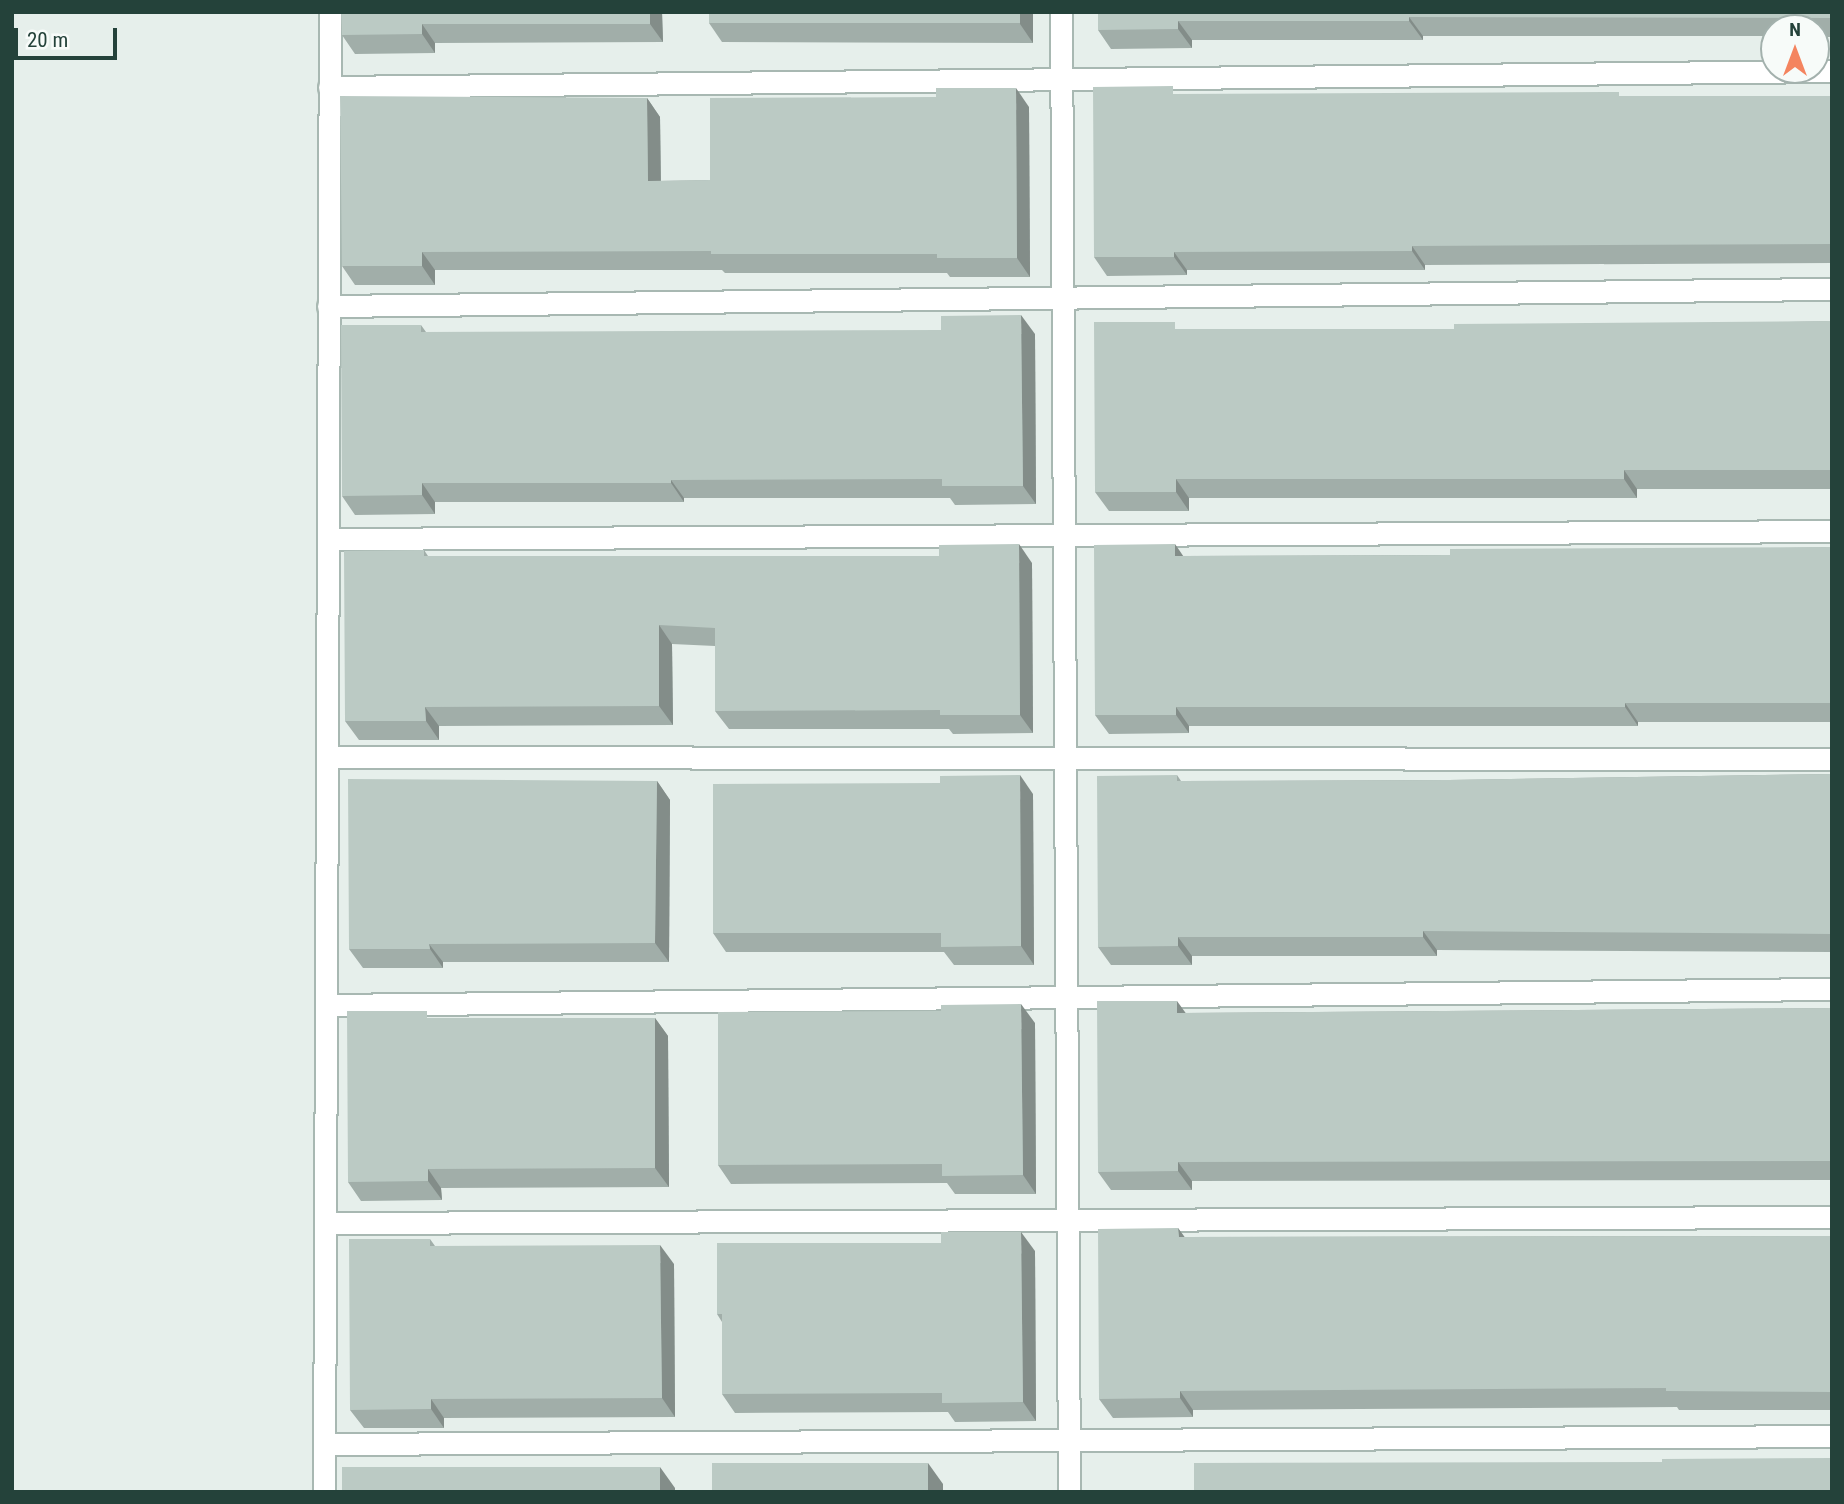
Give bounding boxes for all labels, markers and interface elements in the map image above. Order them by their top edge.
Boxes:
scale bar [18,14,121,58]
north arrow [1760,14,1830,84]
text: N [1789,18,1801,41]
text: 20 m [27,28,68,52]

